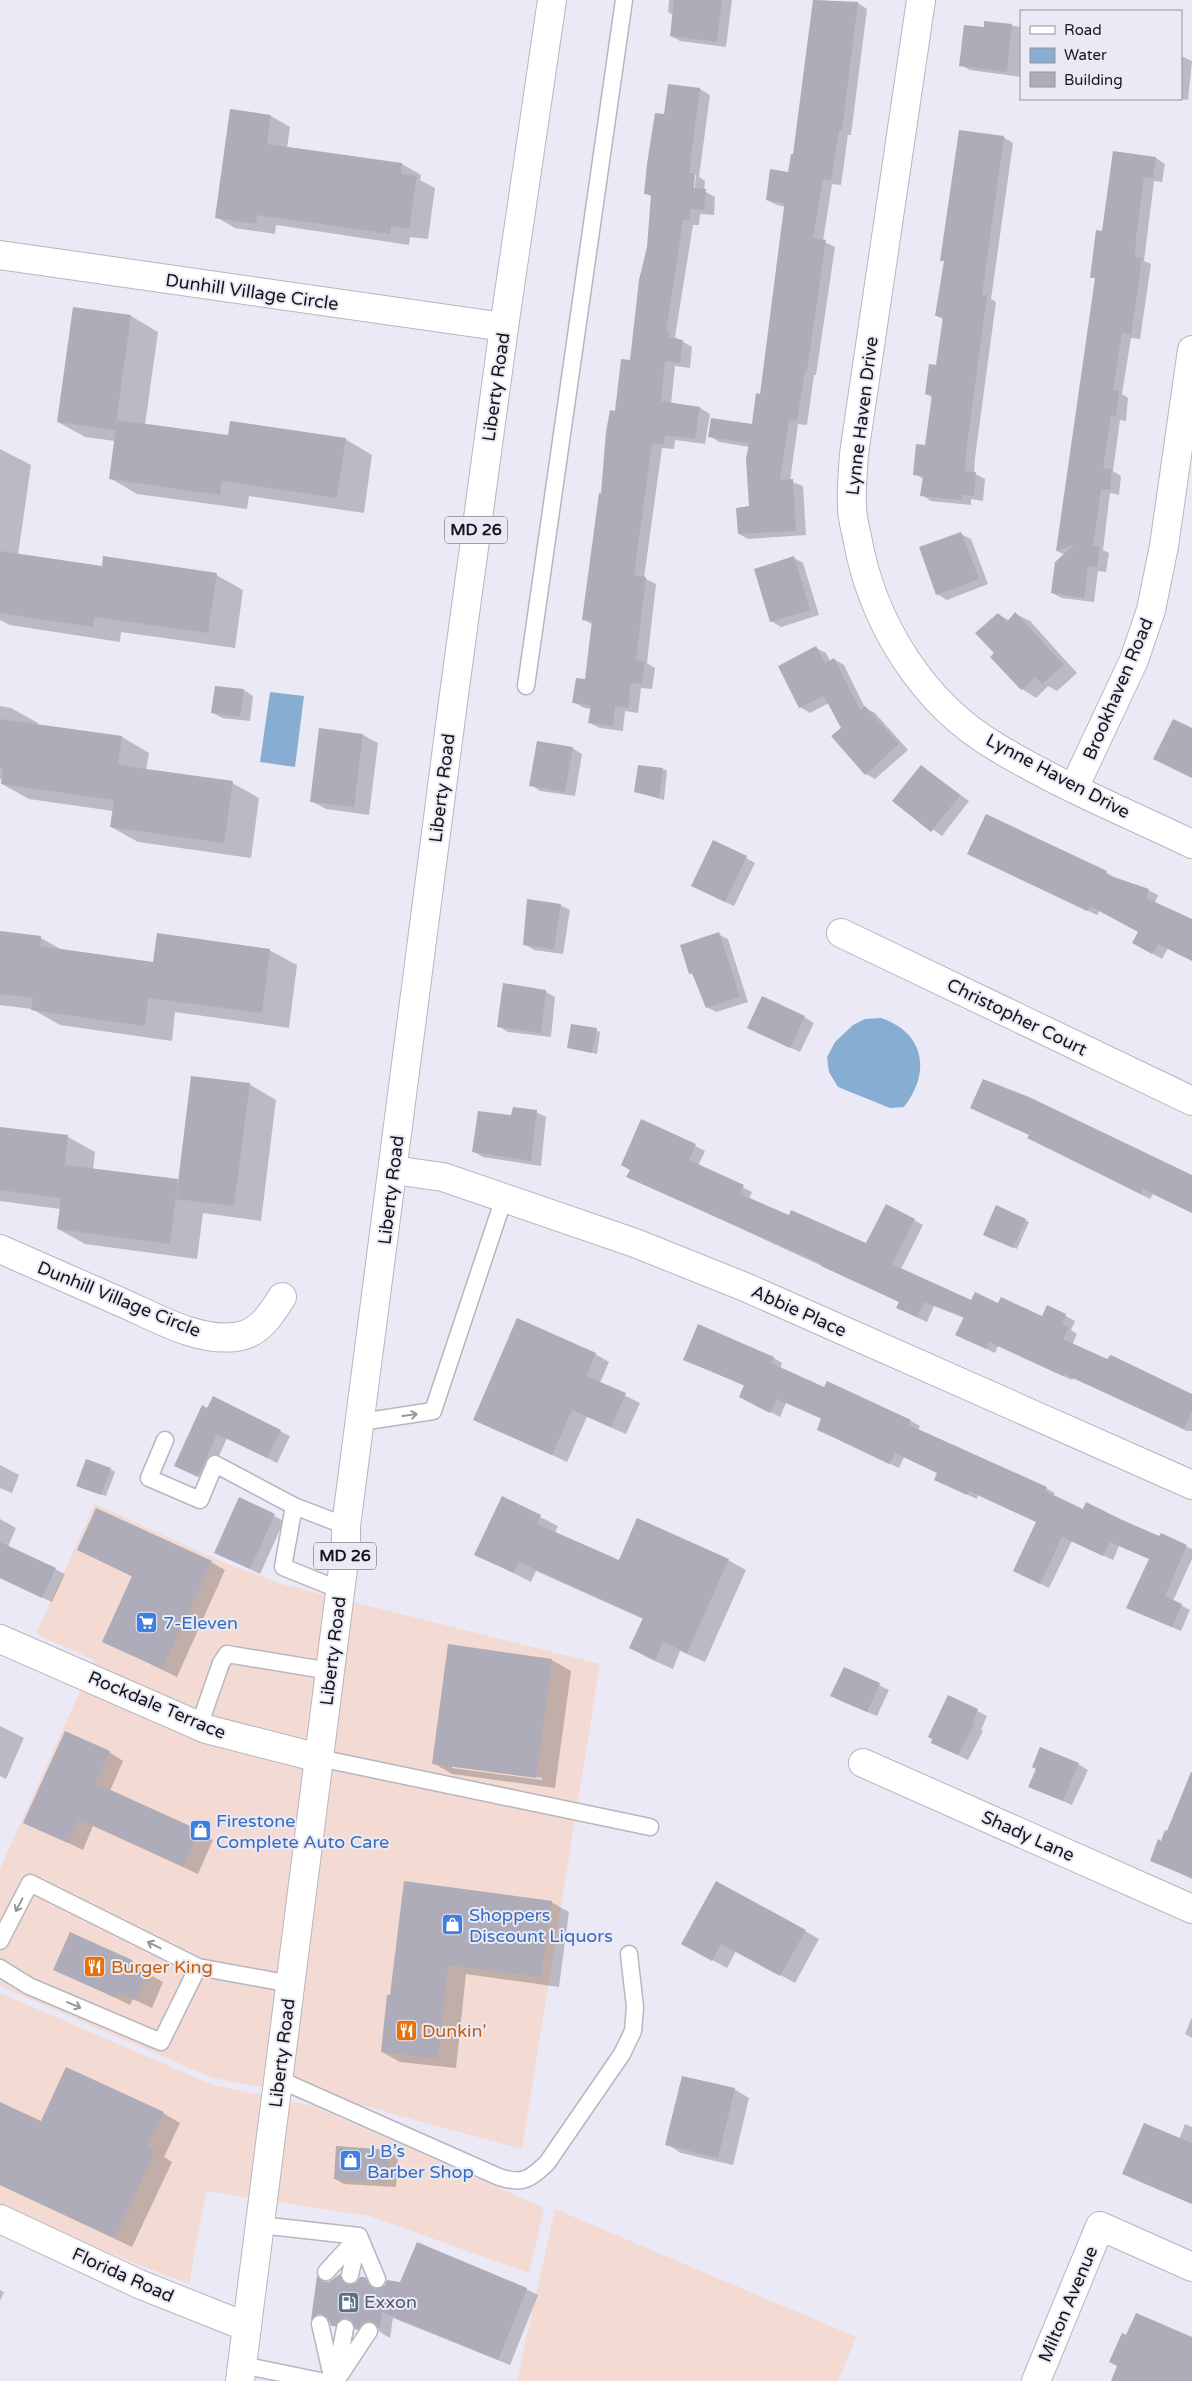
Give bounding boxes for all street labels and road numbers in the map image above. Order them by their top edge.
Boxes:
street label: Dunhill Village Circle [164,269,340,315]
street label: Liberty Road [477,331,515,443]
street label: Lynne Haven Drive [841,335,883,497]
road number: MD 26 [445,516,507,544]
street label: Brookhaven Road [1078,615,1158,763]
street label: Lynne Haven Drive [982,729,1134,823]
street label: Liberty Road [424,732,460,844]
street label: Christopher Court [943,974,1091,1060]
street label: Liberty Road [373,1134,409,1246]
street label: Dunhill Village Circle [34,1256,204,1342]
street label: Abbie Place [748,1280,850,1342]
road number: MD 26 [314,1542,376,1570]
street label: Liberty Road [315,1595,351,1707]
street label: Rockdale Terrace [85,1666,229,1744]
street label: Shady Lane [978,1806,1078,1866]
street label: Liberty Road [264,1997,300,2109]
street label: Florida Road [69,2243,177,2307]
street label: Milton Avenue [1034,2243,1102,2365]

